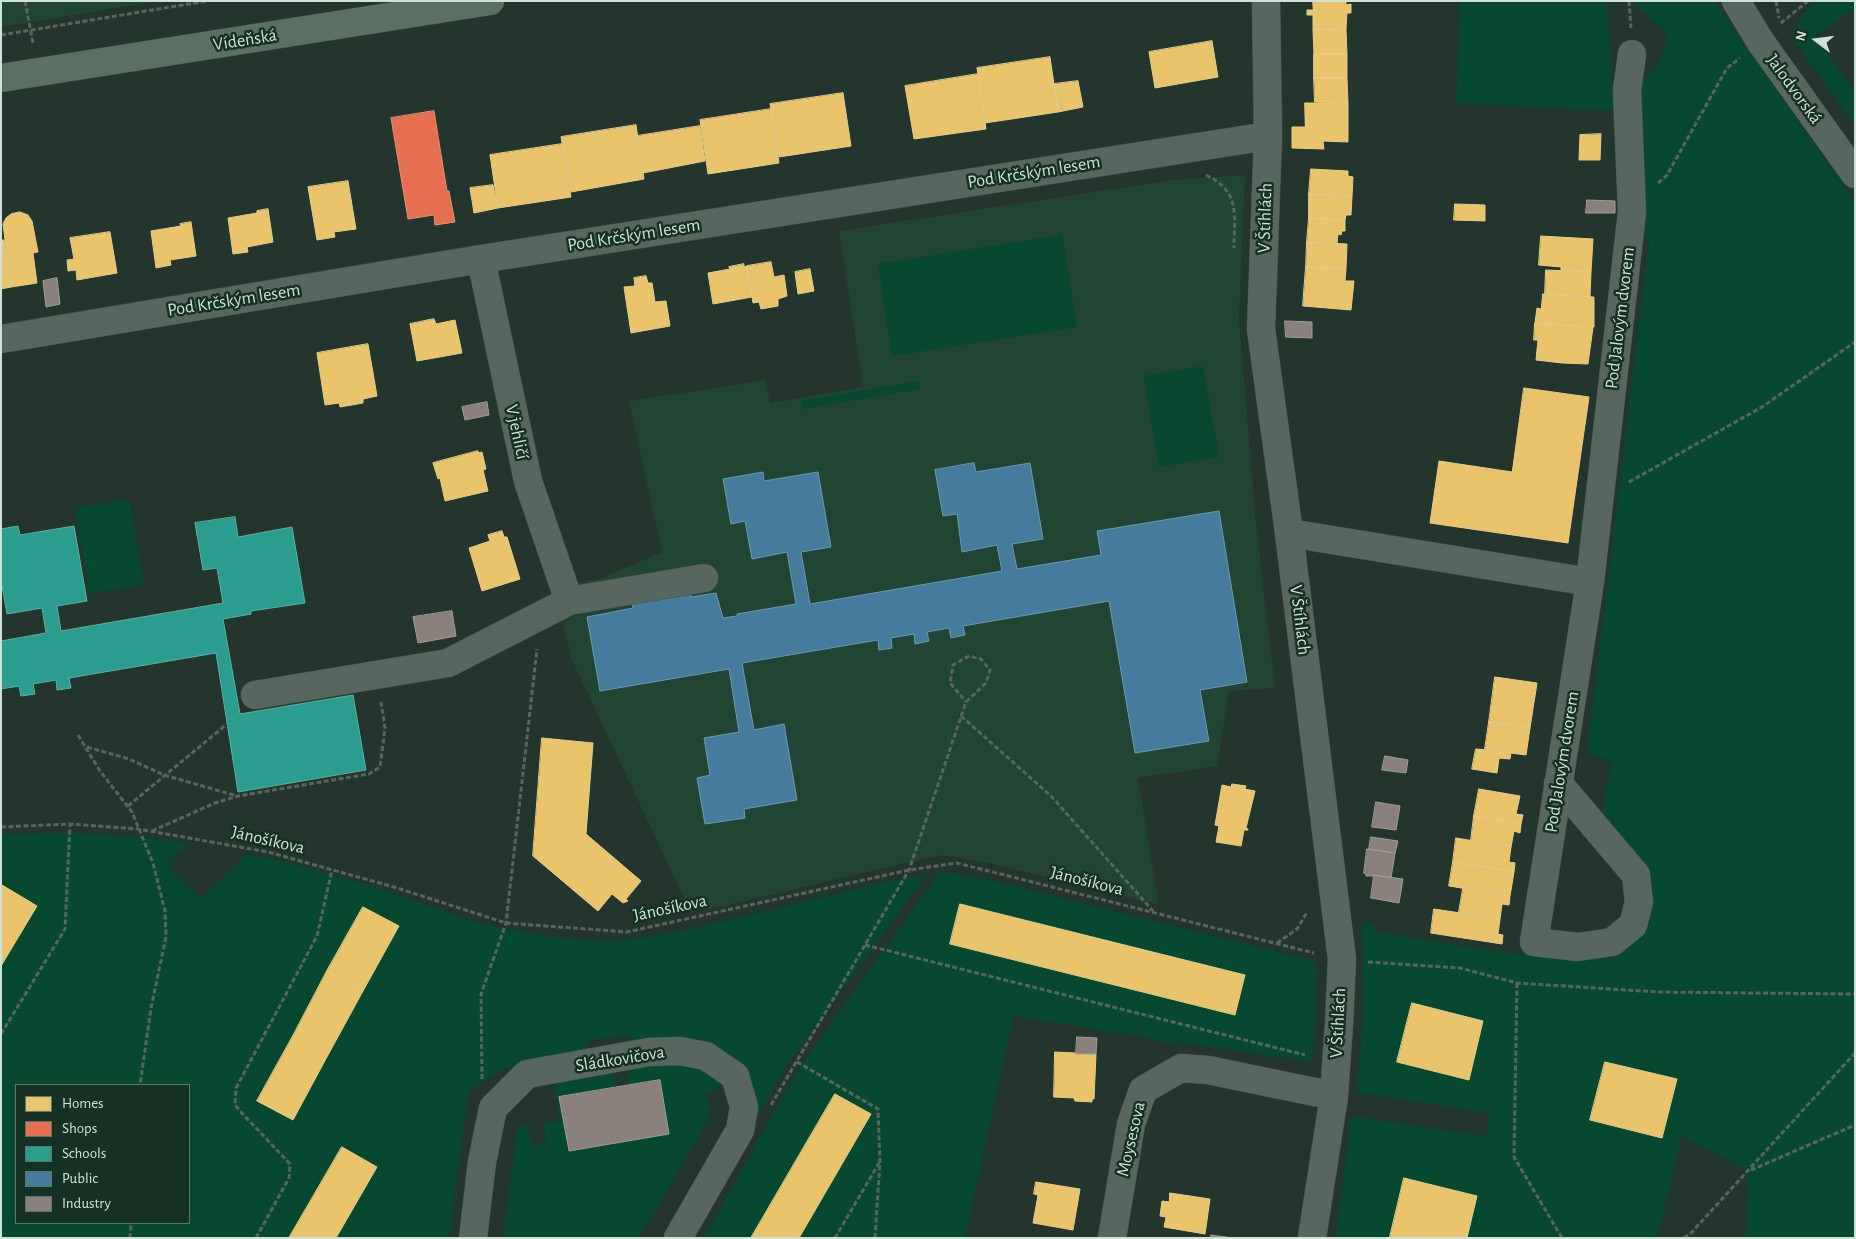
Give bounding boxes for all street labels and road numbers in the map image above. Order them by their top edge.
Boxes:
street label: Vídeňská [212,24,278,56]
street label: Jalodvorská [1762,50,1826,128]
street label: Pod Krčským lesem [966,151,1102,193]
street label: V Štíhlách [1253,183,1277,253]
street label: Pod Krčským lesem [566,214,702,256]
street label: Pod Jalovým dvorem [1601,246,1639,390]
street label: Pod Krčským lesem [166,279,302,321]
street label: V jehličí [501,403,533,461]
street label: V Štíhlách [1285,584,1315,656]
street label: Pod Jalovým dvorem [1540,690,1584,834]
street label: Jánošíkova [229,821,307,859]
street label: Jánošíkova [1048,861,1126,901]
street label: Jánošíkova [631,890,709,926]
street label: V Štíhlách [1325,987,1351,1059]
street label: Sládkovičova [574,1041,666,1077]
street label: Moysesova [1112,1100,1150,1178]

